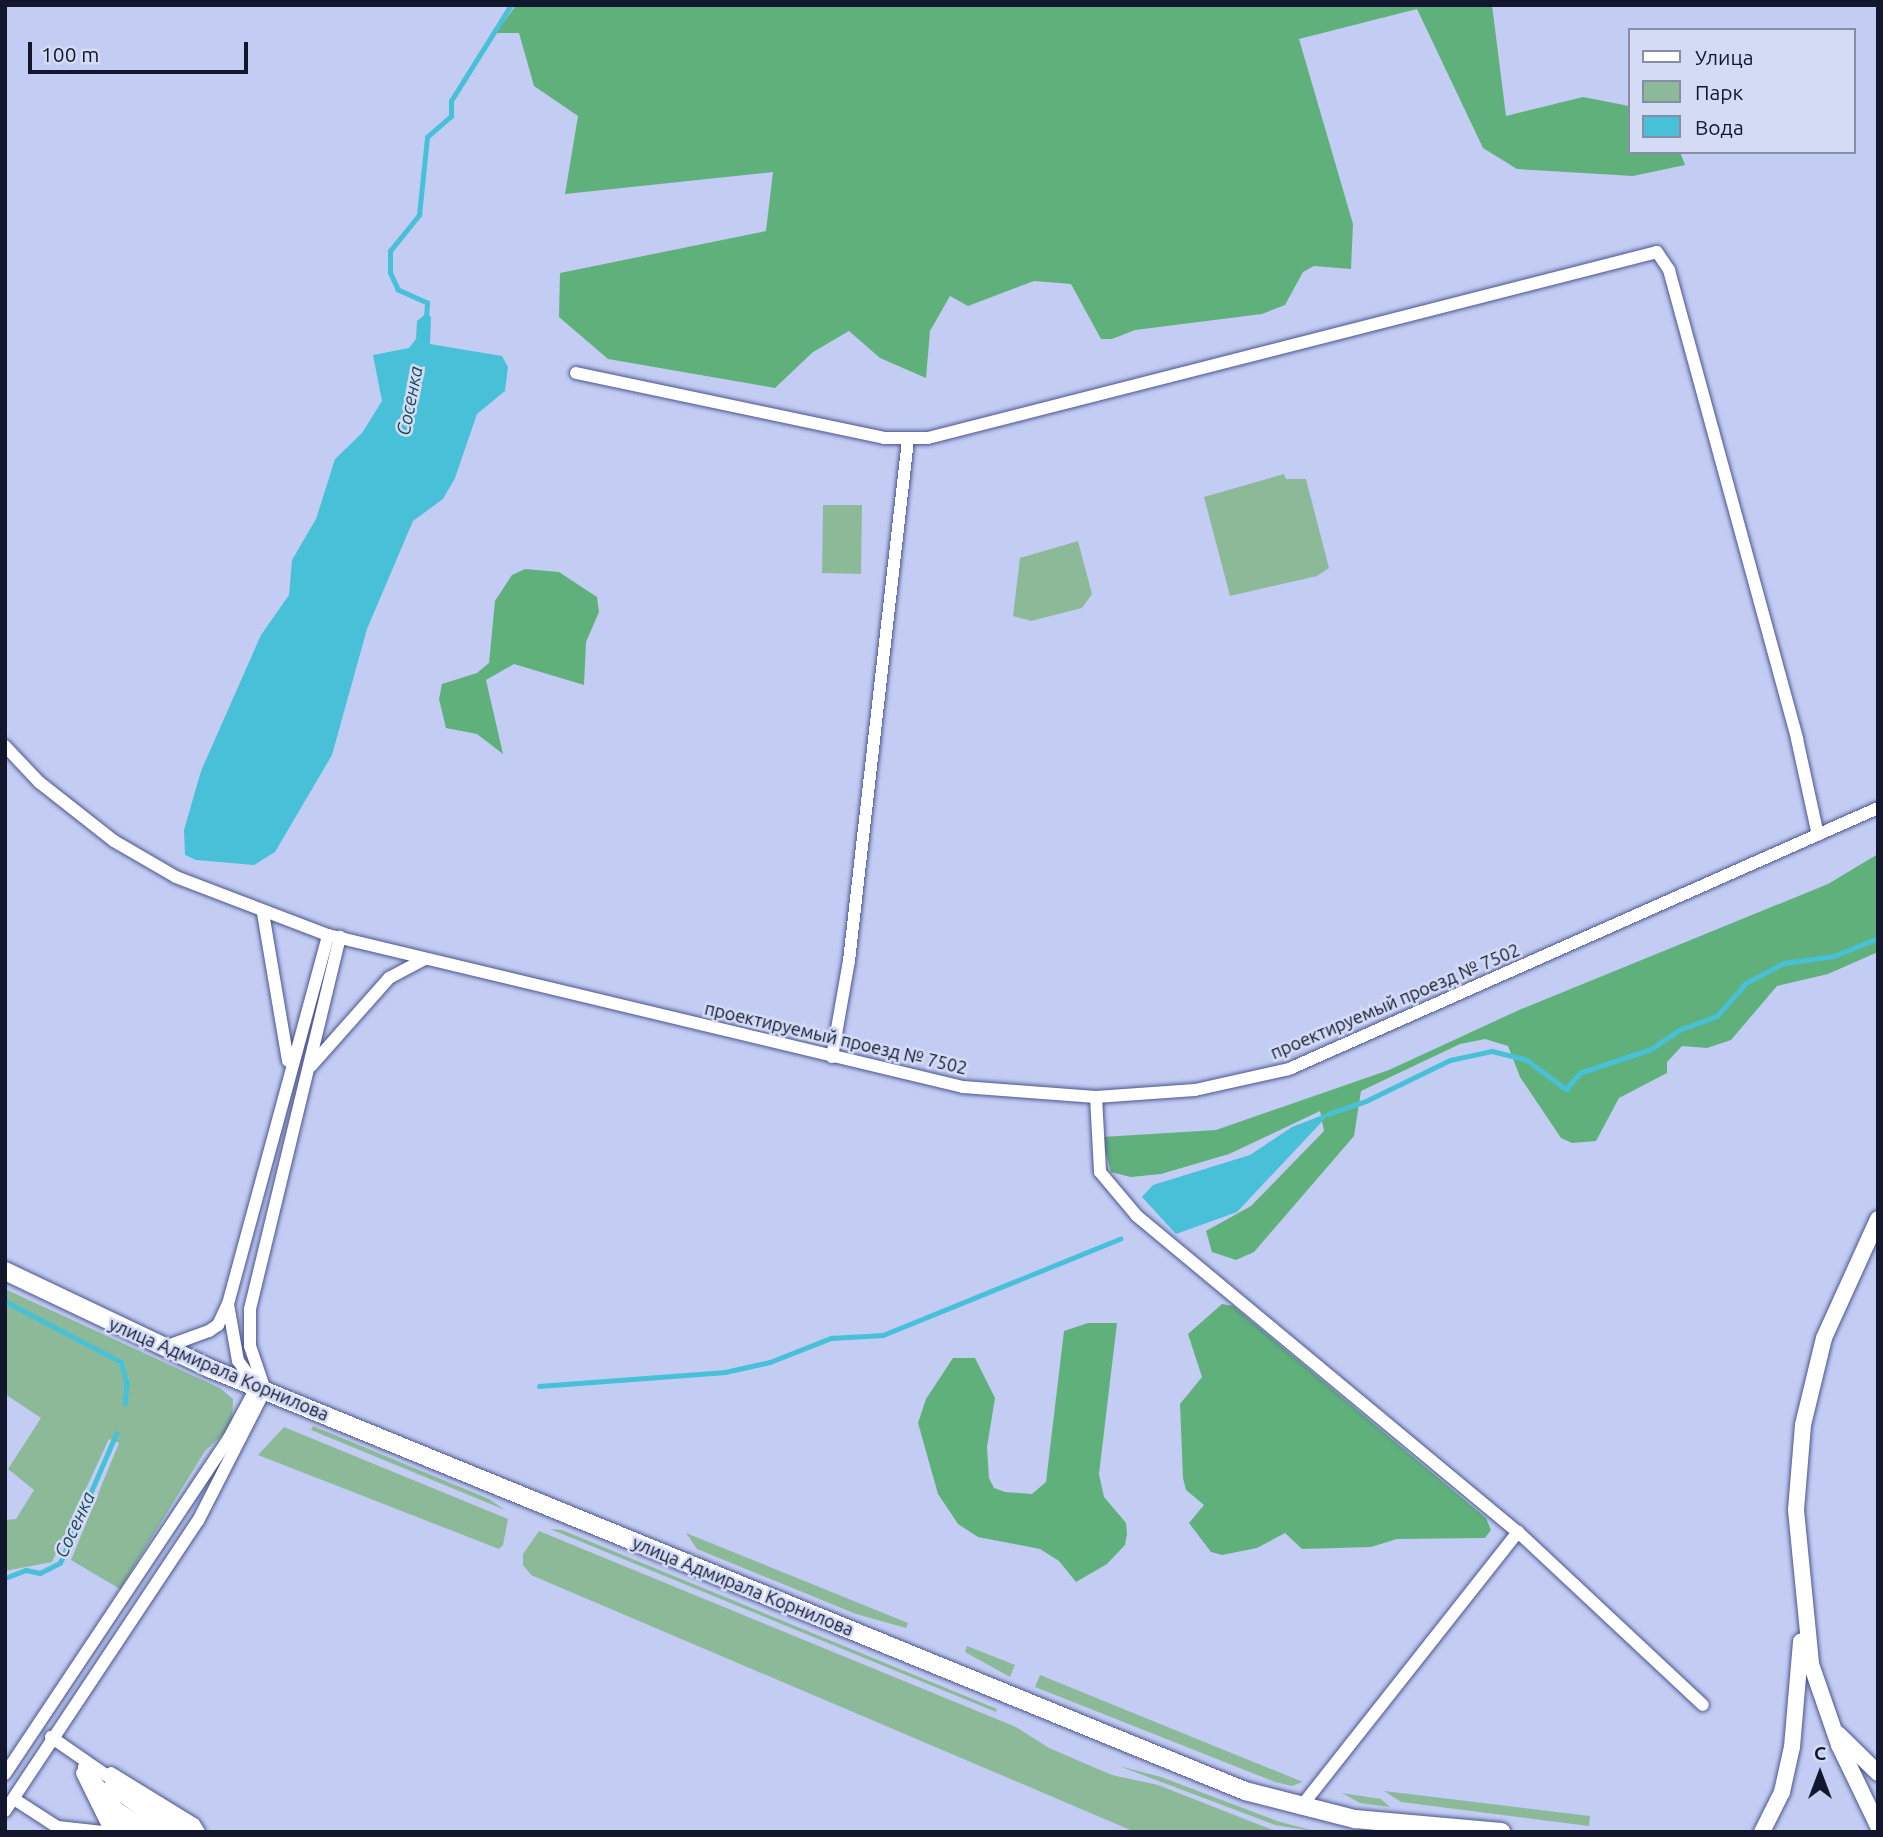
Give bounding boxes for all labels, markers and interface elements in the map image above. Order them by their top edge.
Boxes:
scale bar [32,28,252,72]
legend [1628,28,1855,154]
text: 100 m [41,42,99,66]
text: Улица [1695,45,1753,69]
text: Парк [1695,80,1743,104]
text: Вода [1695,115,1744,139]
water label: Сосенка [392,364,428,438]
street label: проектируемый проезд № 7502 [1267,939,1523,1063]
street label: проектируемый проезд № 7502 [703,997,969,1079]
street label: улица Адмирала Корнилова [106,1313,332,1425]
water label: Сосенка [50,1488,100,1562]
street label: улица Адмирала Корнилова [629,1532,857,1640]
north arrow [1785,1739,1855,1809]
text: С [1814,1742,1826,1764]

